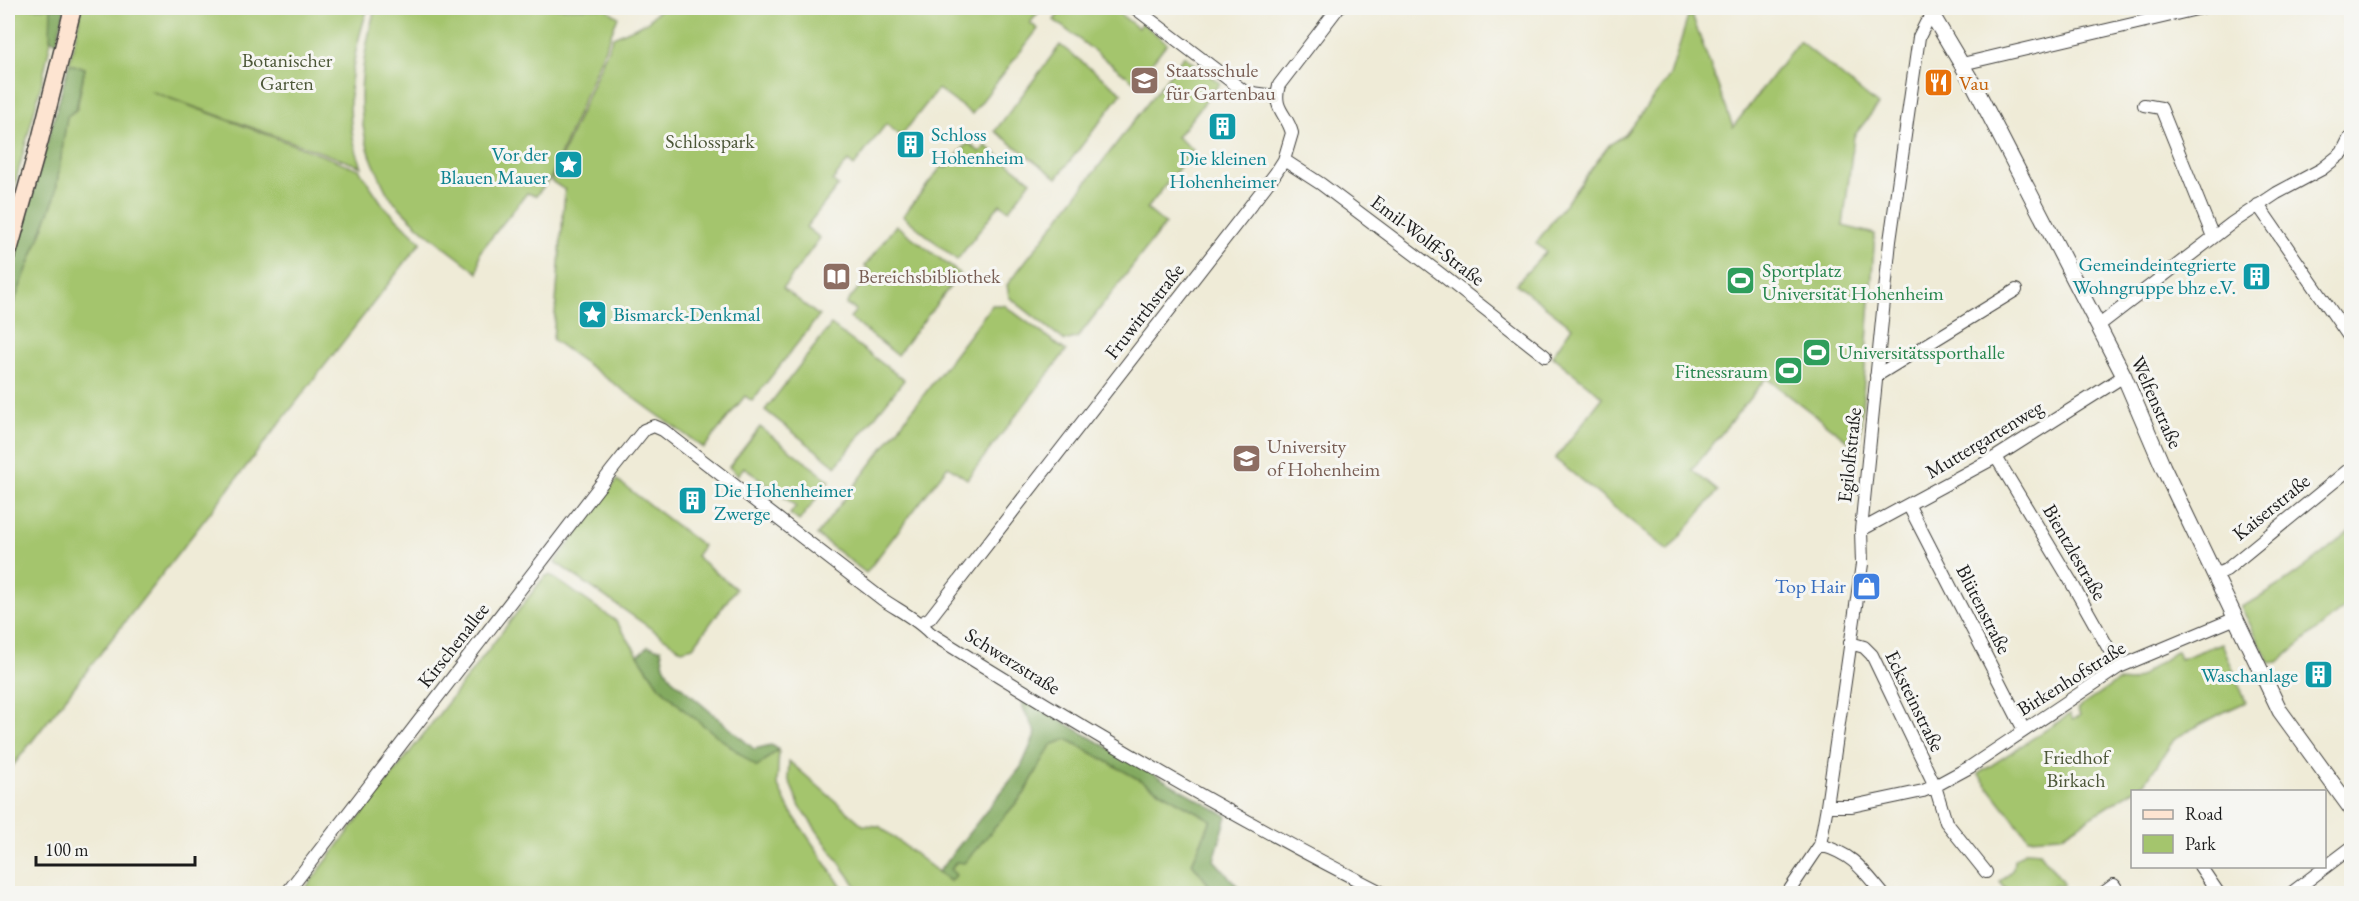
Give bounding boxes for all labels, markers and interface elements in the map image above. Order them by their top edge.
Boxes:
park label: Botanischer Garten [242,47,333,96]
place label: Staatsschule für Gartenbau [1166,57,1276,106]
school or university icon: Staatsschule für Gartenbau [1129,65,1161,97]
restaurant icon: Vau [1922,67,1954,99]
place label: Vau [1959,70,1989,96]
building icon: Die kleinen Hohenheimer [1207,111,1239,143]
place label: Schloss Hohenheim [931,121,1024,170]
park label: Schlosspark [665,128,755,154]
building icon: Schloss Hohenheim [894,129,926,161]
place label: Vor der Blauen Mauer [440,141,548,190]
place label: Die kleinen Hohenheimer [1169,145,1277,194]
place icon: Vor der Blauen Mauer [553,149,585,181]
street label: Emil-Wolff-Straße [1366,189,1490,292]
place label: Gemeindeintegrierte Wohngruppe bhz e.V. [2072,251,2236,300]
place label: Sportplatz Universität Hohenheim [1762,257,1944,306]
street label: Fruwirthstraße [1098,258,1190,364]
library icon: Bereichsbibliothek [821,260,853,292]
building icon: Gemeindeintegrierte Wohngruppe bhz e.V. [2241,260,2273,292]
place label: Bereichsbibliothek [858,263,1001,289]
sports icon: Sportplatz Universität Hohenheim [1725,265,1757,297]
place icon: Bismarck-Denkmal [576,298,608,330]
place label: Bismarck-Denkmal [613,301,761,327]
sports icon: Universitätssporthalle [1801,336,1833,368]
place label: Universitätssporthalle [1838,339,2005,365]
street label: Welfenstraße [2125,352,2189,452]
sports icon: Fitnessraum [1773,355,1805,387]
place label: Fitnessraum [1675,358,1768,384]
street label: Muttergartenweg [1920,394,2048,484]
street label: Egilolfstraße [1831,406,1867,504]
place label: University of Hohenheim [1267,433,1381,482]
school or university icon: University of Hohenheim [1230,442,1262,474]
street label: Kaiserstraße [2227,468,2315,546]
place label: Die Hohenheimer Zwerge [714,477,854,526]
building icon: Die Hohenheimer Zwerge [677,485,709,517]
street label: Bientzlestraße [2037,499,2113,605]
street label: Blütenstraße [1950,560,2018,658]
shop icon: Top Hair [1851,570,1883,602]
place label: Top Hair [1775,573,1846,599]
street label: Kirschenallee [412,597,495,693]
street label: Schwerzstraße [960,621,1066,701]
street label: Birkenhofstraße [2012,634,2130,722]
street label: Ecksteinstraße [1879,646,1951,756]
building icon: Waschanlage [2303,659,2335,691]
place label: Waschanlage [2201,662,2298,688]
park label: Friedhof Birkach [2043,744,2112,793]
legend [2131,790,2326,868]
text: Road [2185,802,2224,825]
scale bar [36,829,195,867]
text: Park [2185,832,2216,855]
text: 100 m [45,838,89,861]

